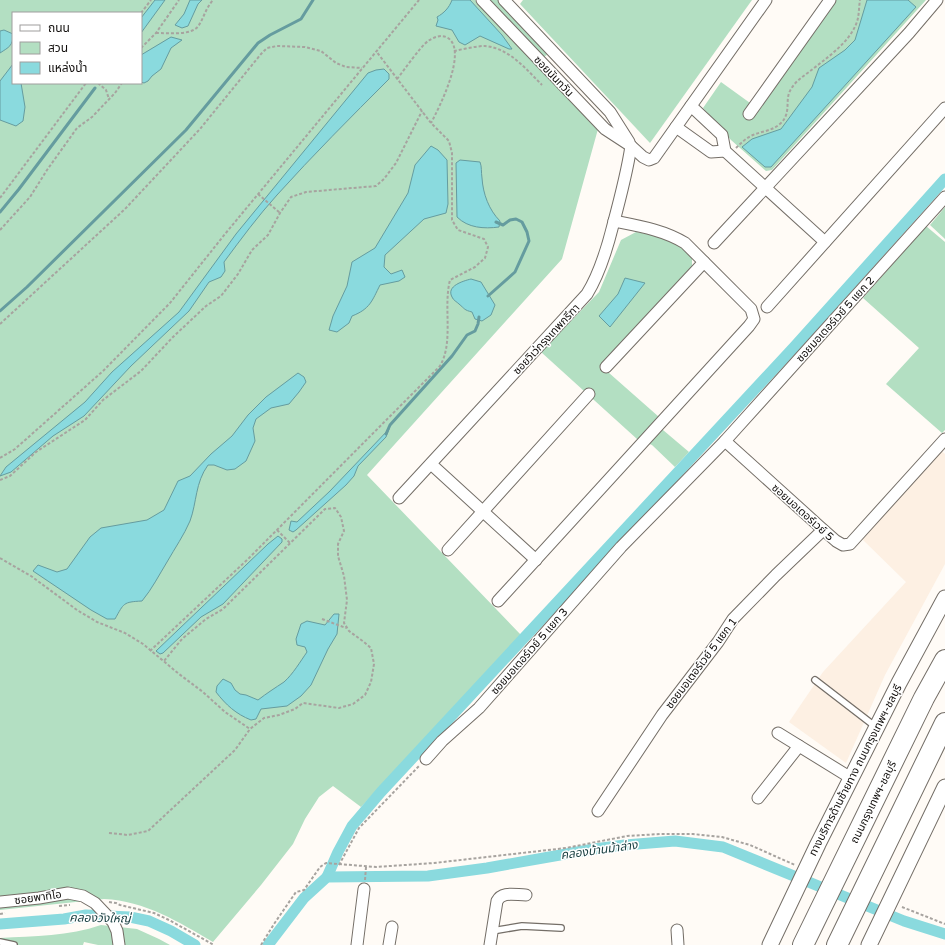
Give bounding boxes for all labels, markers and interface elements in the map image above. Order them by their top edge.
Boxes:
legend [12,12,142,84]
text: ถนน [48,21,70,35]
text: สวน [48,41,68,55]
street label: ซอยนันทวัน [531,53,576,99]
text: แหล่งน้ำ [48,59,87,75]
street label: ซอยมอเตอร์เวย์ 5 แยก 2 [794,274,877,365]
street label: ซอยวิเว่กรุงเทพกรีฑา [510,301,582,377]
street label: ซอยมอเตอร์เวย์ 5 [769,481,836,544]
street label: ซอยมอเตอร์เวย์ 5 แยก 3 [488,605,571,697]
street label: ซอยมอเตอร์เวย์ 5 แยก 1 [663,615,740,711]
street label: ทางบริการด้านซ้ายทาง ถนนกรุงเทพฯ-ชลบุรี [806,682,904,858]
street label: ถนนกรุงเทพฯ-ชลบุรี [847,759,899,845]
water label: คลองบ้านม้าล่าง [560,838,639,862]
street label: ซอยพาทิโอ [14,888,62,907]
water label: คลองวังใหญ่ [69,910,133,926]

